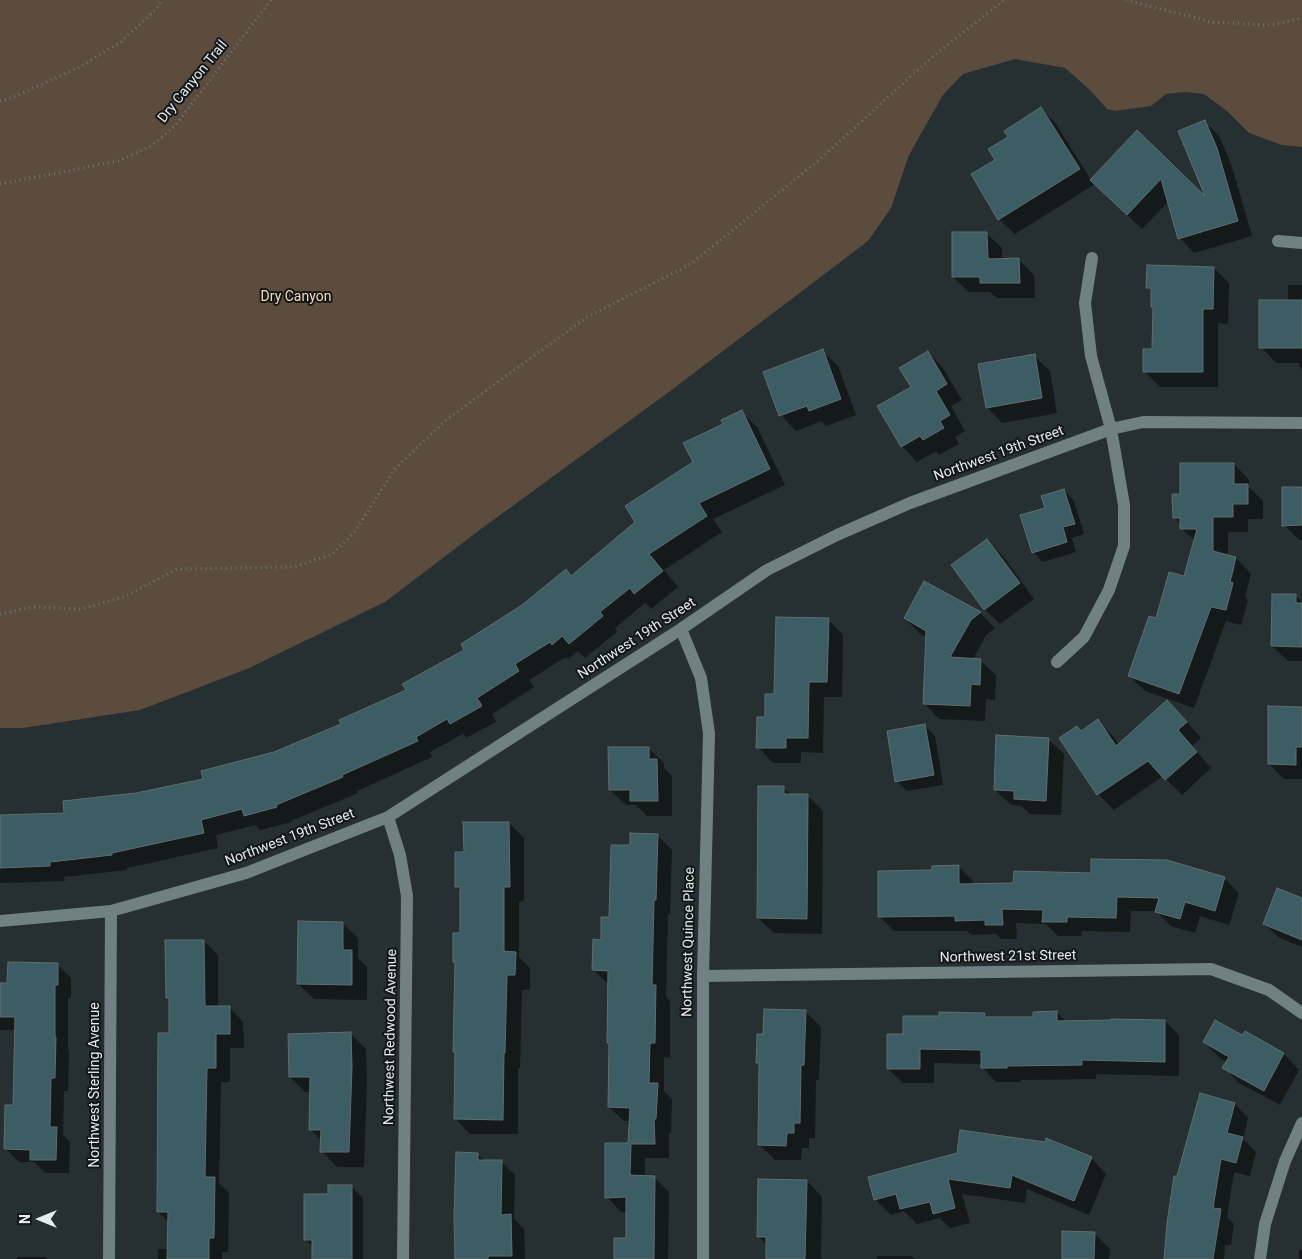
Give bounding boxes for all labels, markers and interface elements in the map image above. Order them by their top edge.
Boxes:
street label: Dry Canyon Trail [155,37,231,127]
park label: Dry Canyon [261,289,331,305]
street label: Northwest 19th Street [932,423,1066,485]
street label: Northwest 19th Street [575,595,699,683]
street label: Northwest 19th Street [223,806,357,870]
street label: Northwest Quince Place [679,867,699,1017]
street label: Northwest 21st Street [940,947,1076,967]
street label: Northwest Redwood Avenue [381,949,401,1125]
street label: Northwest Sterling Avenue [87,1002,103,1168]
north arrow [15,1194,65,1244]
text: N [17,1214,33,1224]

